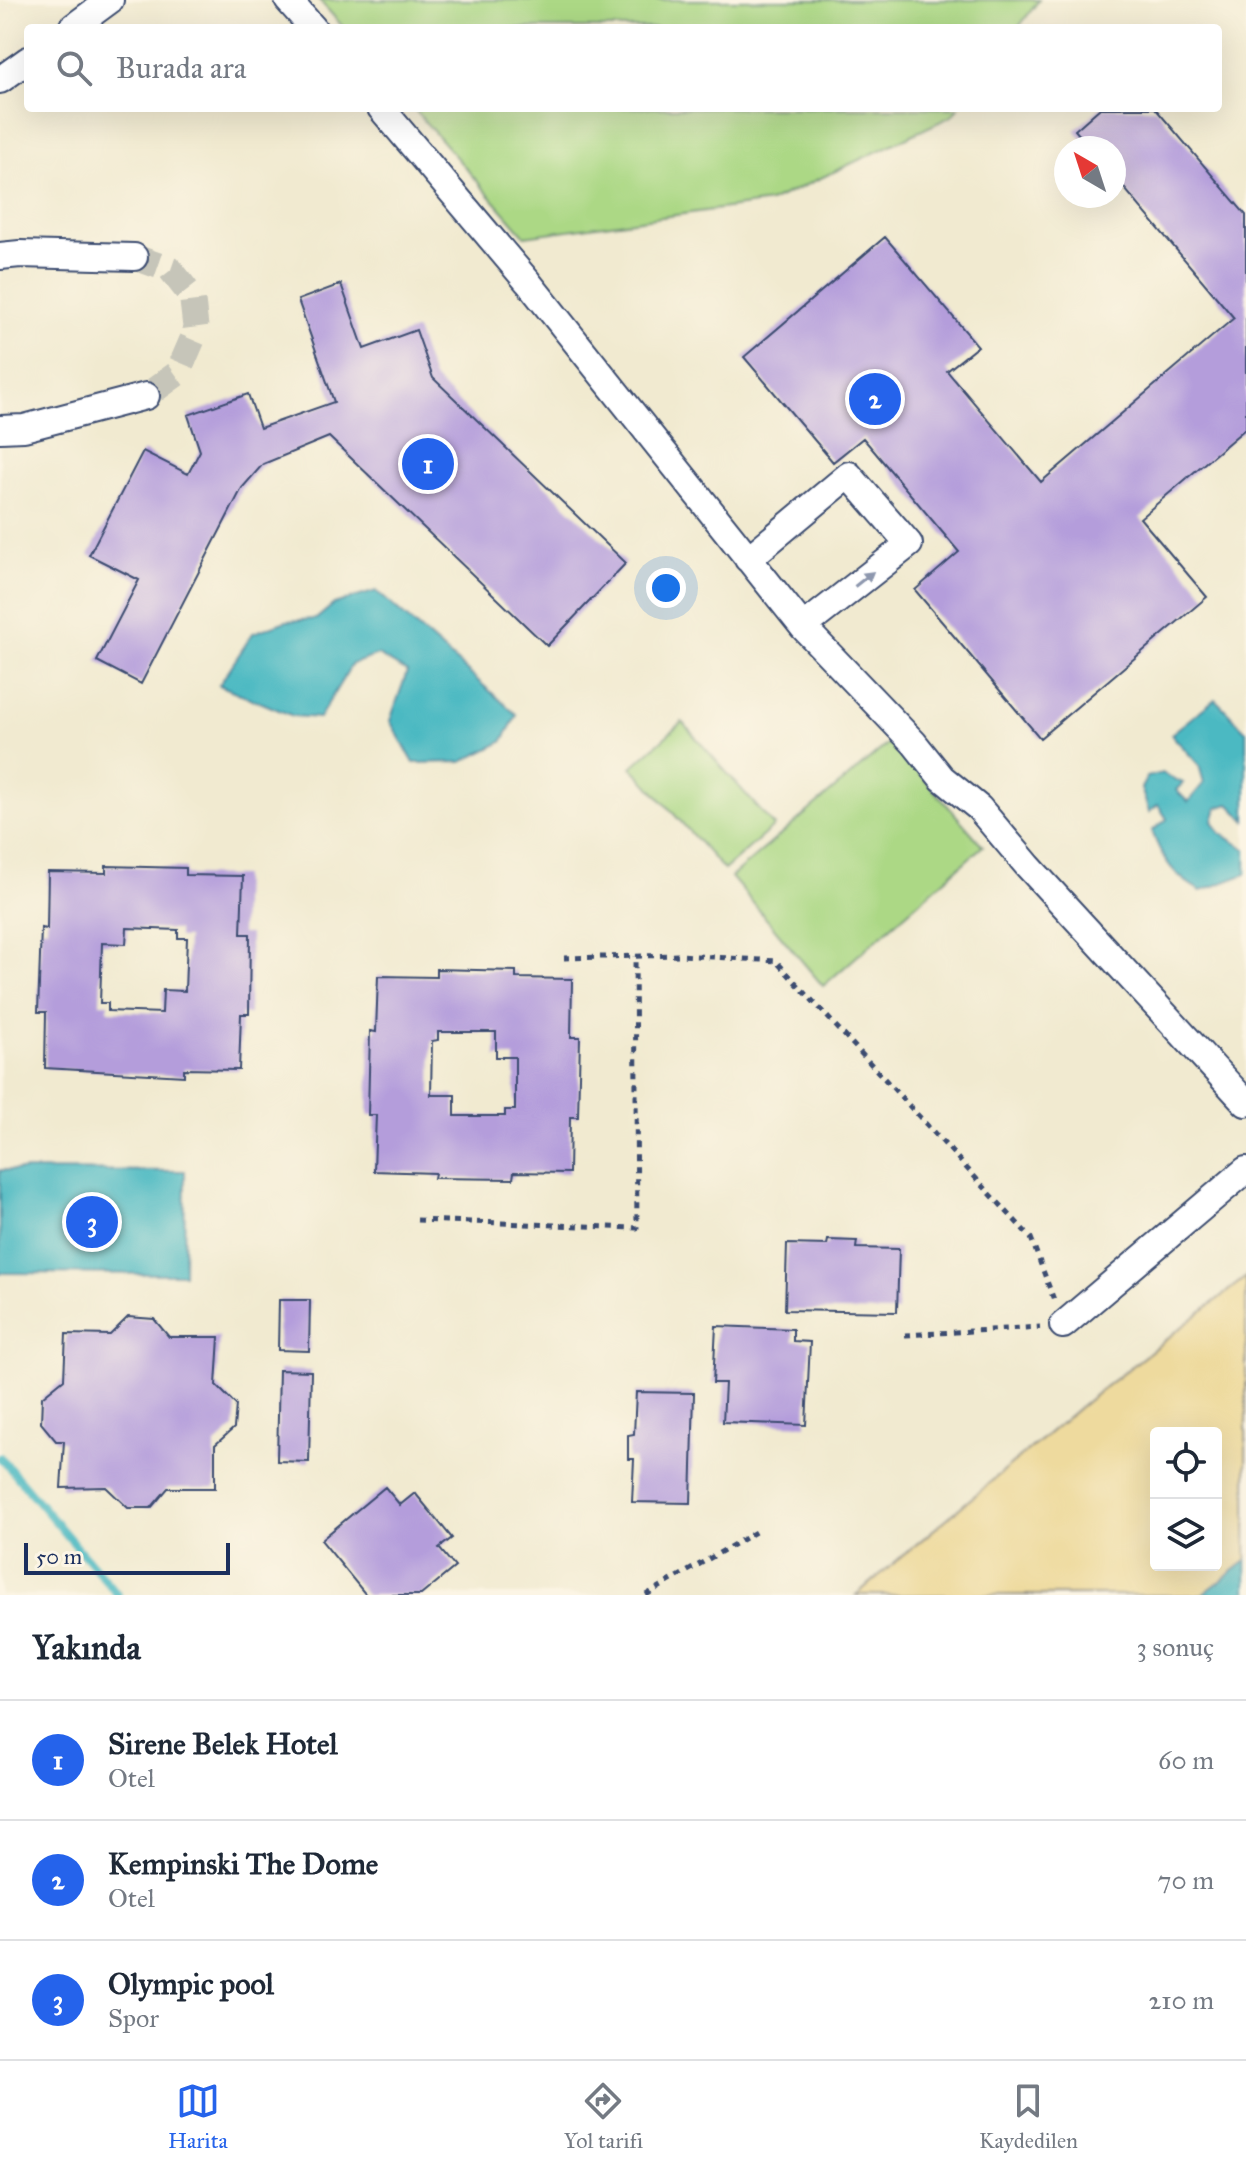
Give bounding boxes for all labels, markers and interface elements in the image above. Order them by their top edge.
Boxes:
search box [24,24,1222,112]
icon: search [52,46,96,90]
text: Burada ara [116,50,247,86]
north arrow [1054,136,1126,208]
pin: 2 [849,369,901,429]
pin: 1 [402,434,454,494]
your location [646,568,686,608]
one-way arrow [854,571,874,587]
pin: 3 [66,1192,118,1252]
map controls [1150,1427,1222,1571]
button: locate [1150,1427,1222,1499]
button: layers [1150,1499,1222,1571]
scale bar [24,1539,230,1575]
text: 50 m [36,1543,82,1570]
text: Yakında [32,1627,141,1668]
text: 3 sonuç [1136,1631,1214,1663]
text: Sirene Belek Hotel [108,1726,338,1762]
text: 1 [53,1744,63,1776]
text: 60 m [1158,1744,1214,1776]
text: Otel [108,1762,155,1794]
text: Kempinski The Dome [108,1846,378,1882]
text: 2 [52,1864,64,1896]
text: 70 m [1158,1864,1214,1896]
text: Otel [108,1882,155,1914]
text: Olympic pool [108,1966,274,2002]
text: 3 [53,1984,63,2016]
text: 210 m [1148,1984,1214,2016]
text: Spor [108,2002,159,2034]
tab: Harita [168,2079,228,2154]
tab: Yol tarifi [564,2079,643,2154]
tab: Kaydedilen [979,2079,1078,2154]

